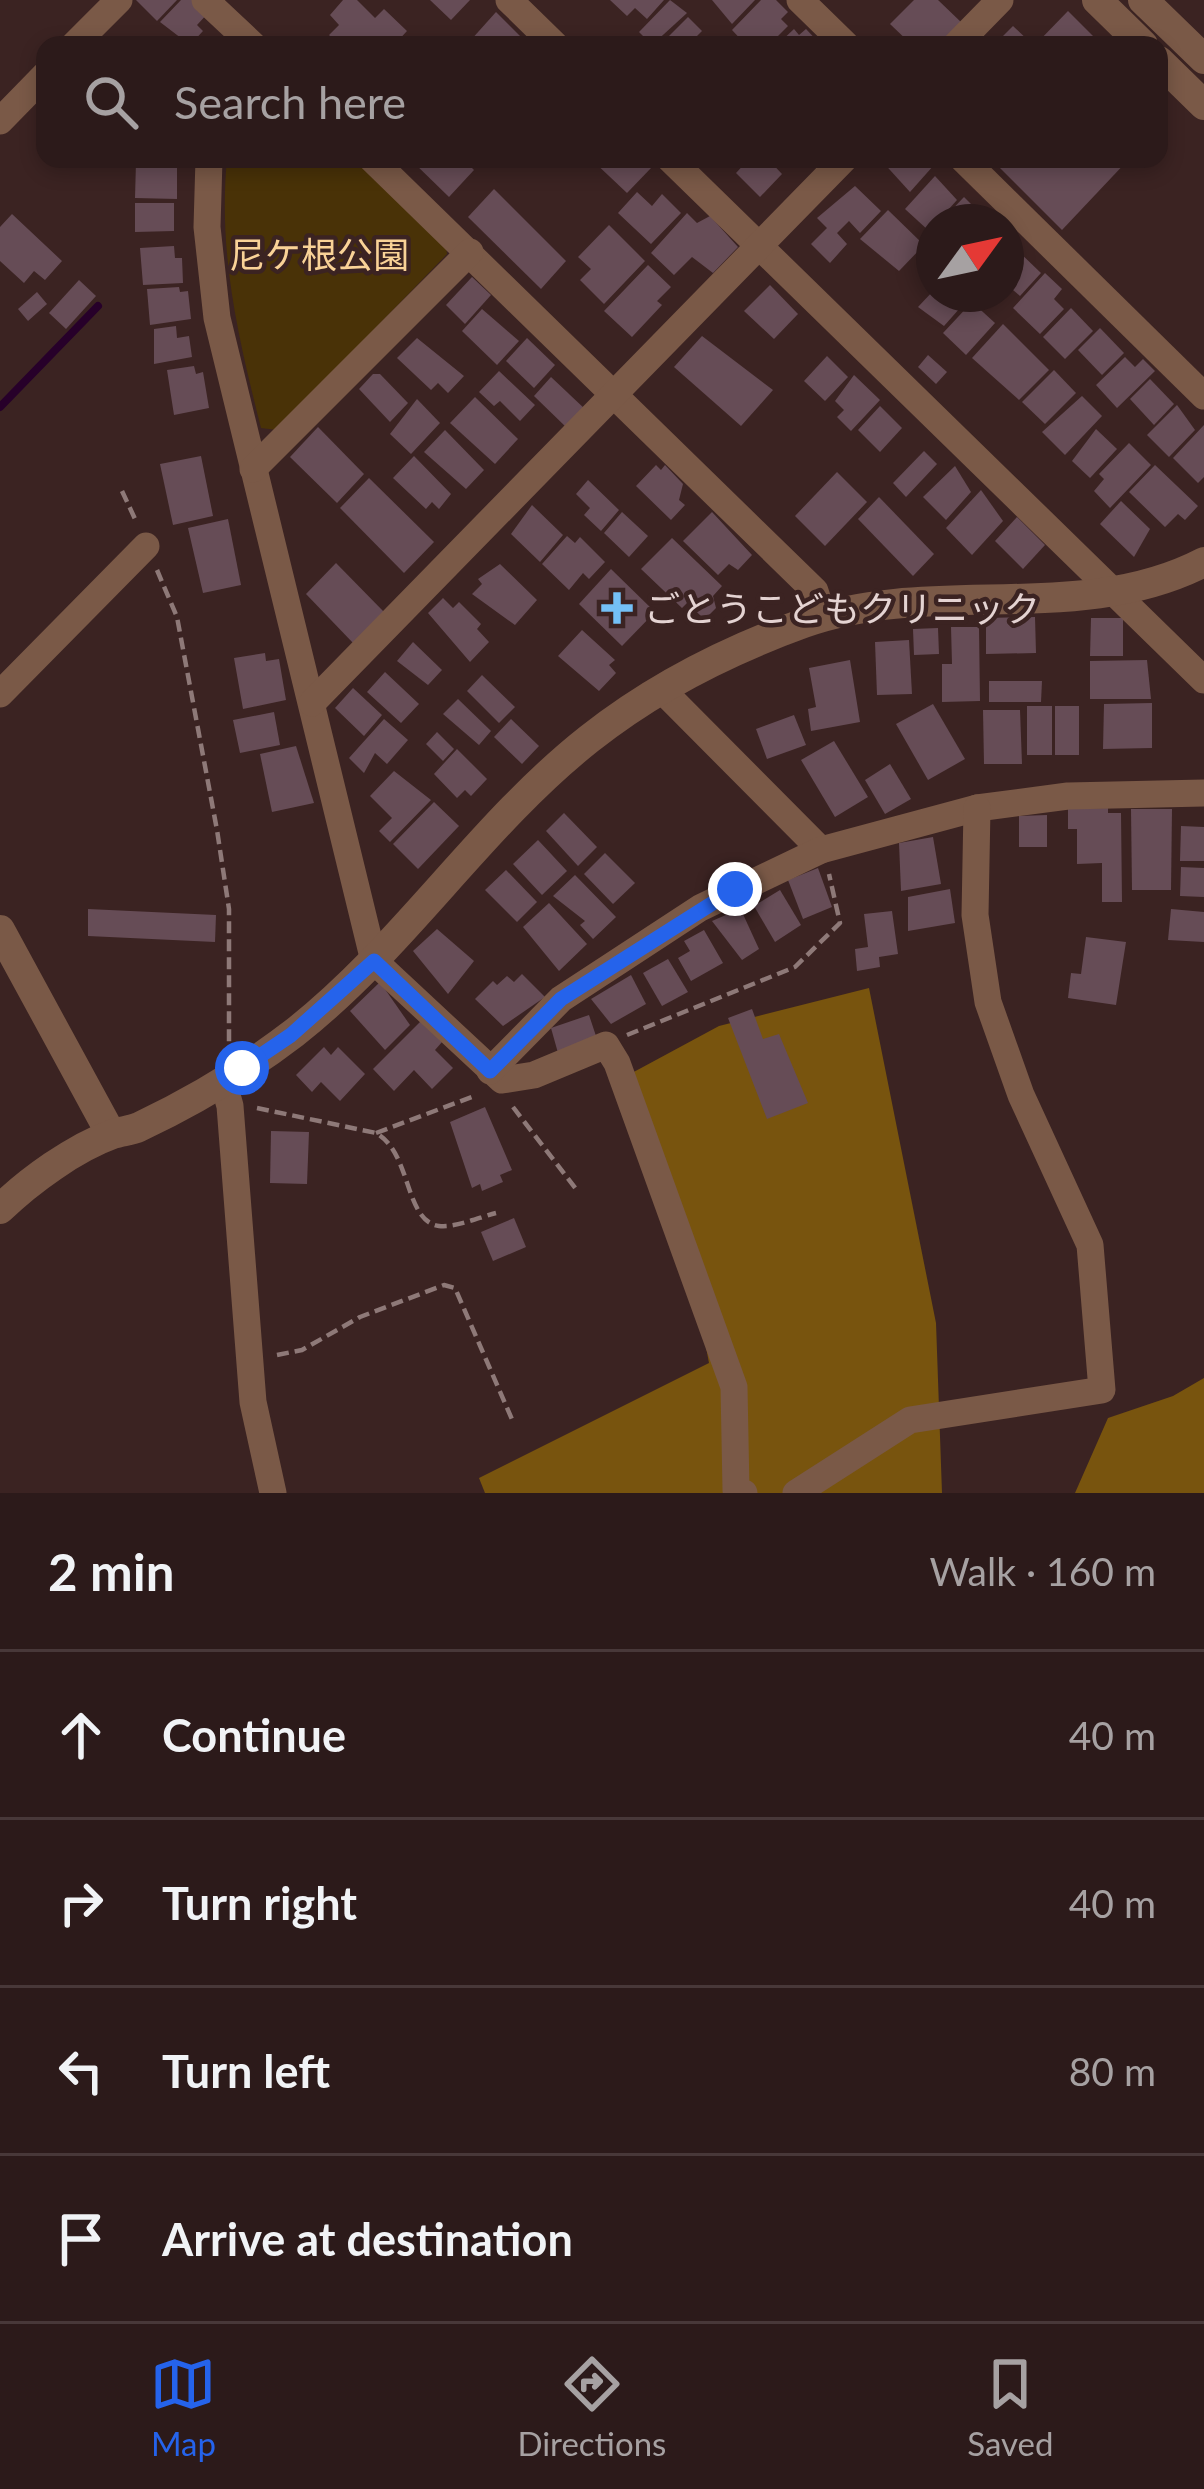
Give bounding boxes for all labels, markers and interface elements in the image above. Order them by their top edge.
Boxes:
search box [36,36,1168,168]
icon: search [78,69,144,135]
text: Search here [174,75,406,129]
north arrow [916,204,1024,312]
park label: 尼ケ根公園 [229,232,409,276]
place label: ごとうこどもクリニック [644,586,1040,630]
marker: ごとうこどもクリニック [601,592,633,624]
route end [708,862,762,916]
route start [215,1041,269,1095]
text: 2 min [48,1541,174,1602]
text: Walk · 160 m [929,1548,1156,1594]
icon: ahead [48,1702,114,1768]
text: Continue [162,1708,346,1762]
text: 40 m [1069,1712,1156,1758]
icon: right [48,1870,114,1936]
text: Turn right [162,1876,357,1930]
text: 40 m [1069,1880,1156,1926]
icon: left [48,2038,114,2104]
text: Turn left [162,2044,330,2098]
text: 80 m [1069,2048,1156,2094]
icon: arrive [48,2206,114,2272]
text: Arrive at destination [162,2212,573,2266]
tab: Map [150,2351,216,2463]
tab: Directions [517,2351,666,2463]
tab: Saved [967,2351,1054,2463]

